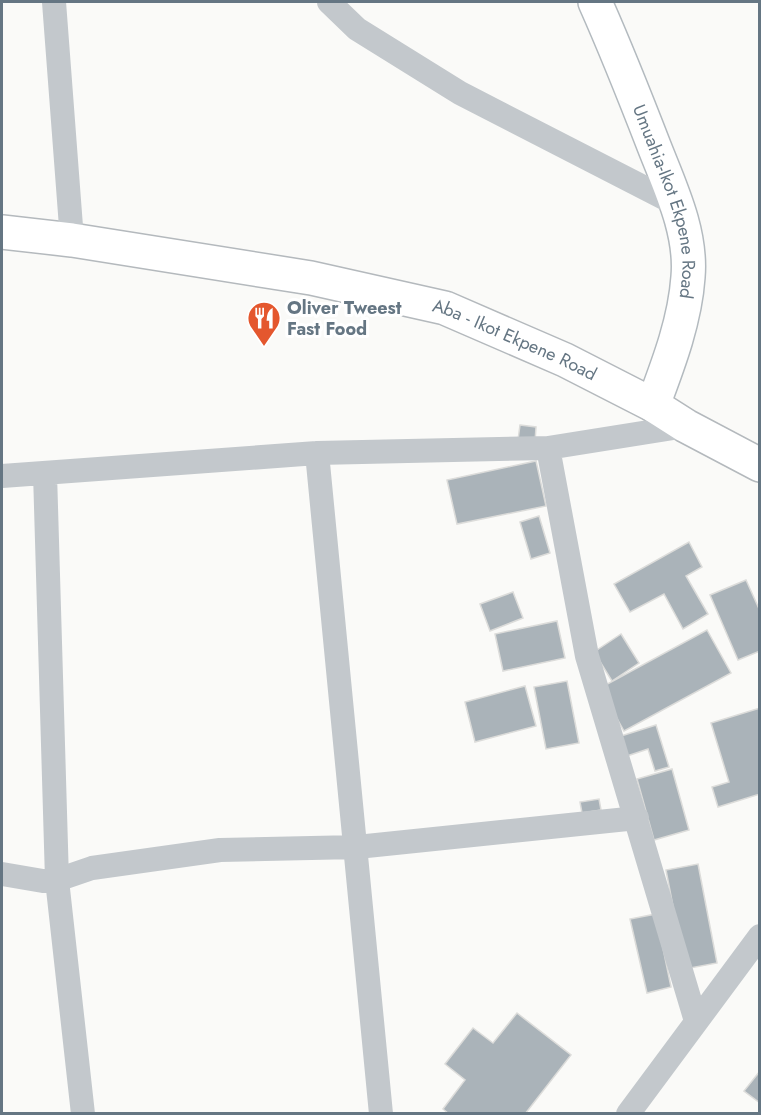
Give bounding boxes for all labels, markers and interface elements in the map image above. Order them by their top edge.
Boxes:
street label: Umuahia-Ikot Ekpene Road [626,100,702,300]
street label: Aba - Ikot Ekpene Road [430,293,601,387]
place label: Oliver Tweest Fast Food [287,295,402,342]
restaurant icon: Oliver Tweest Fast Food [246,300,282,347]

